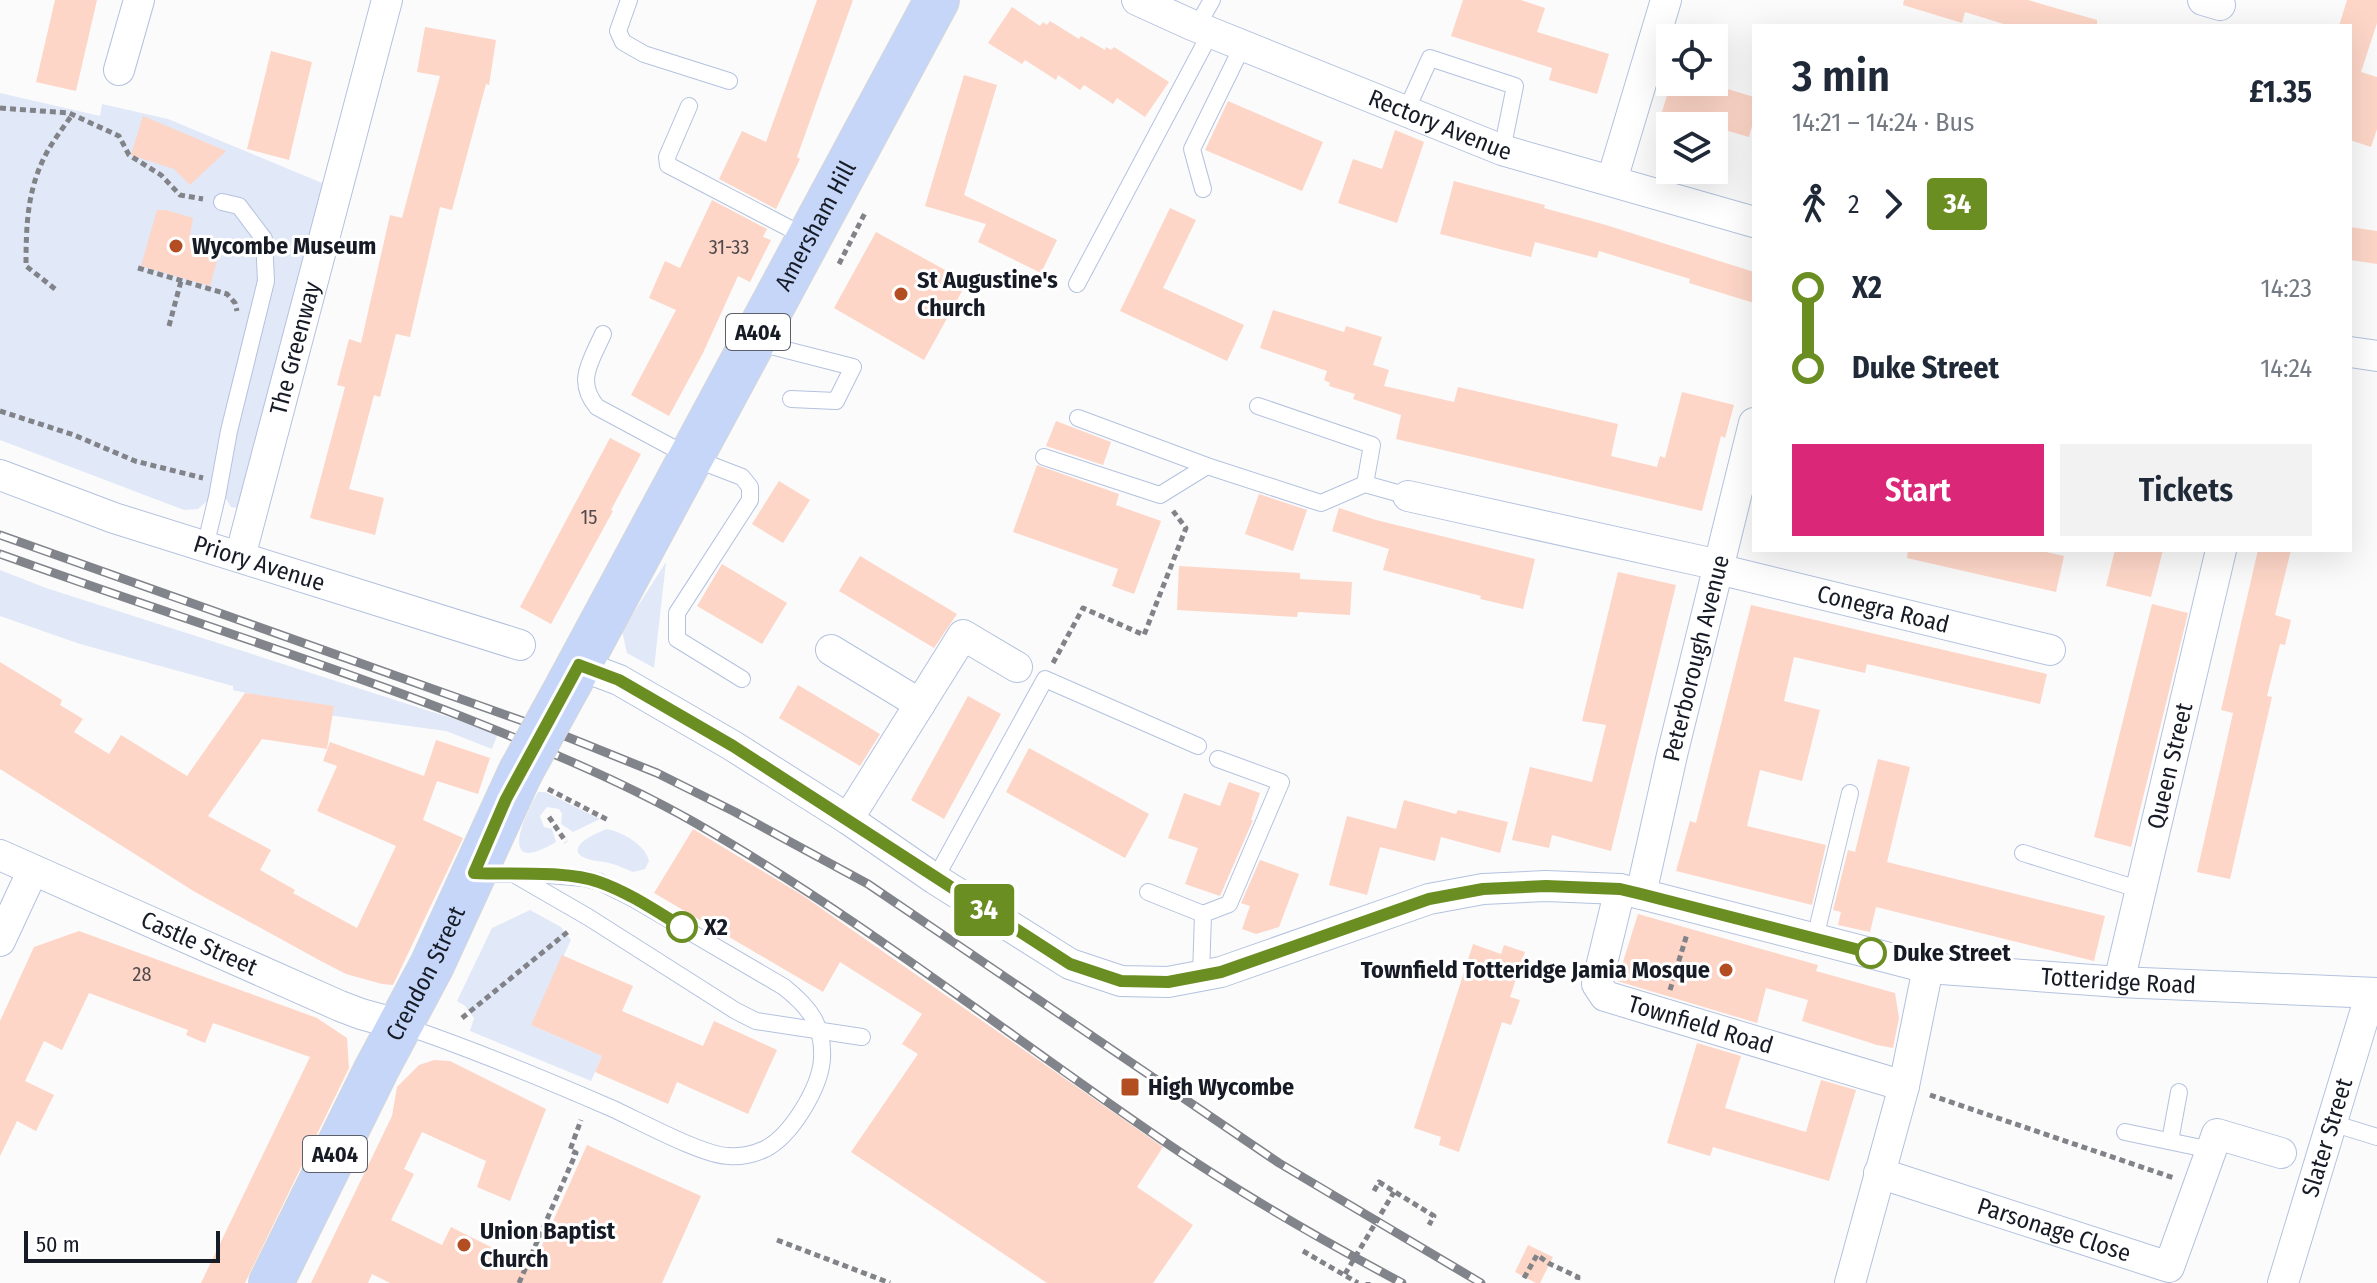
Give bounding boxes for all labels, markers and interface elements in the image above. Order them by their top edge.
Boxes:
map controls [1656,24,1728,184]
button: locate [1656,24,1728,96]
text: 3 min [1792,50,1890,103]
text: £1.35 [2249,74,2312,110]
street label: Rectory Avenue [1364,84,1515,166]
text: 14:21 – 14:24 · Bus [1792,107,1974,138]
button: layers [1656,112,1728,184]
street label: Amersham Hill [769,156,862,295]
icon: walk [1792,182,1836,226]
icon: forward [1871,182,1915,226]
text: 34 [1943,187,1971,220]
text: 2 [1848,189,1859,220]
place label: Wycombe Museum [192,232,376,260]
house number: 31-33 [709,235,749,259]
marker: Wycombe Museum [167,237,185,255]
place label: St Augustine's Church [917,266,1058,322]
text: X2 [1852,270,1882,306]
text: 14:23 [2261,273,2312,304]
street label: The Greenway [264,278,326,418]
marker: St Augustine's Church [892,285,910,303]
road number: A404 [726,314,790,350]
text: Duke Street [1852,350,1999,386]
text: 14:24 [2260,353,2312,384]
button: Start [1792,444,2044,536]
button: Tickets [2060,444,2312,536]
house number: 15 [581,505,597,529]
street label: Priory Avenue [190,530,328,597]
street label: Peterborough Avenue [1657,552,1735,764]
street label: Conegra Road [1814,580,1952,639]
street label: Queen Street [2142,700,2198,832]
line badge: 34 [948,884,1020,936]
text: 34 [970,893,998,926]
street label: Crendon Street [380,902,471,1046]
street label: Castle Street [137,905,262,982]
marker: X2 [667,912,697,942]
place label: X2 [703,913,728,941]
marker: Duke Street [1856,938,1886,968]
place label: Duke Street [1893,939,2011,967]
place label: Townfield Totteridge Jamia Mosque [1361,956,1710,984]
marker: Townfield Totteridge Jamia Mosque [1717,961,1735,979]
house number: 28 [133,962,151,986]
street label: Totteridge Road [2040,962,2197,999]
street label: Townfield Road [1625,990,1776,1060]
place label: High Wycombe [1148,1073,1294,1101]
street label: Slater Street [2296,1075,2358,1200]
marker: High Wycombe [1119,1076,1141,1098]
road number: A404 [303,1136,367,1172]
street label: Parsonage Close [1974,1192,2134,1268]
place label: Union Baptist Church [480,1217,616,1273]
scale bar [24,1227,220,1263]
text: 50 m [36,1231,80,1258]
marker: Union Baptist Church [455,1236,473,1254]

